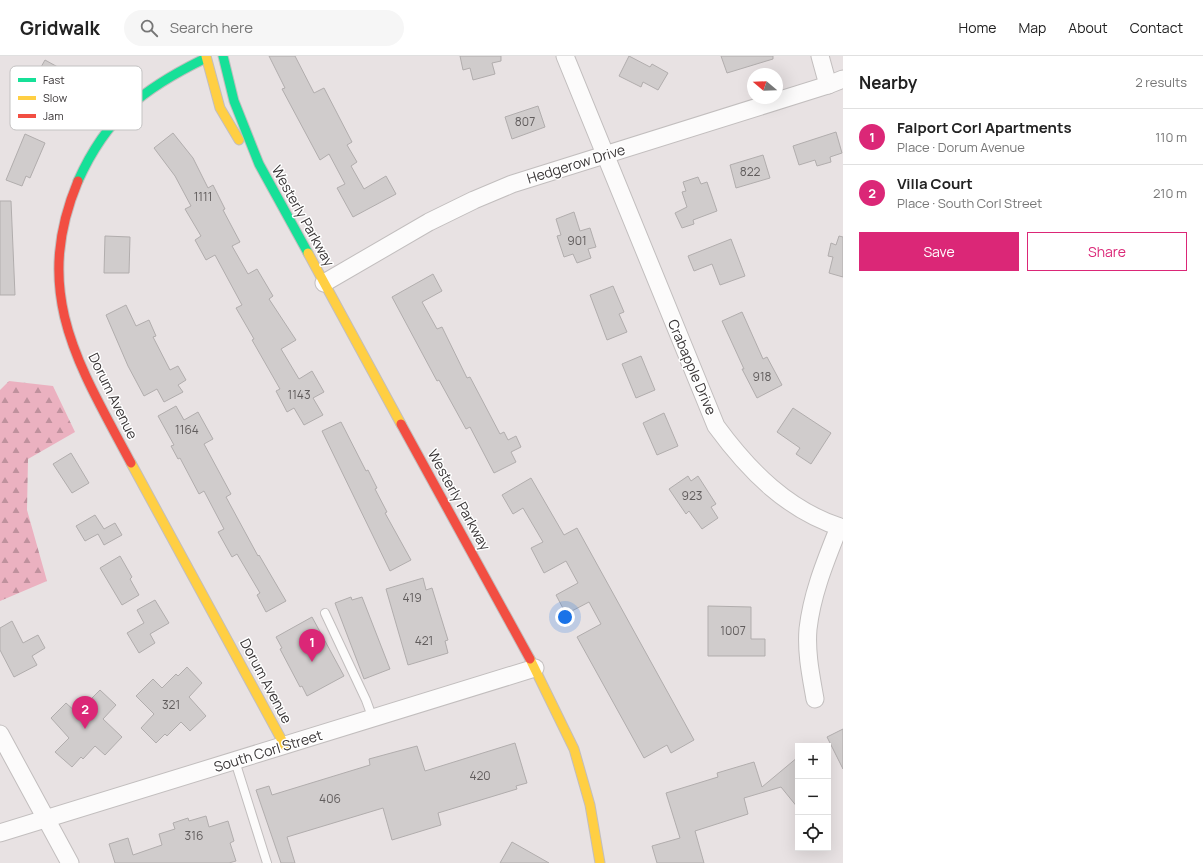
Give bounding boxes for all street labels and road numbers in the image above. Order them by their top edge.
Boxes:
street label: Hedgerow Drive [524,140,627,187]
street label: Westerly Parkway [268,162,339,270]
street label: Crabapple Drive [664,316,721,418]
street label: Dorum Avenue [84,350,143,442]
street label: Westerly Parkway [424,446,495,554]
street label: Dorum Avenue [236,635,297,727]
street label: South Corl Street [211,725,325,776]

